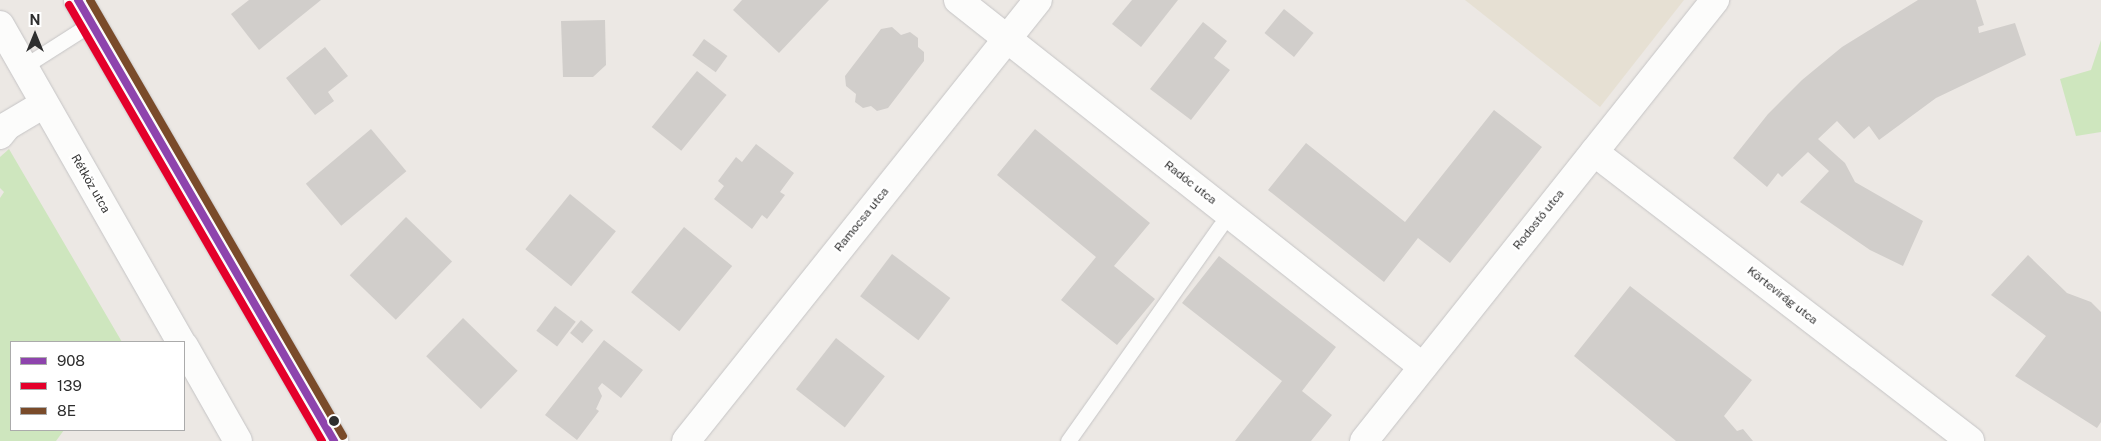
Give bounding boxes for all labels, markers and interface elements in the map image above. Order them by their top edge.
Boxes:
north arrow [10,10,60,60]
text: N [30,12,40,28]
street label: Rétköz utca [67,152,113,216]
street label: Radóc utca [1161,158,1219,208]
street label: Ramocsa utca [832,185,892,255]
street label: Rodostó utca [1510,187,1568,253]
street label: Körtevirág utca [1744,264,1820,328]
legend [10,341,185,431]
text: 908 [57,352,85,369]
text: 139 [57,377,82,394]
text: 8E [57,402,76,419]
unlabelled marker [329,416,339,426]

